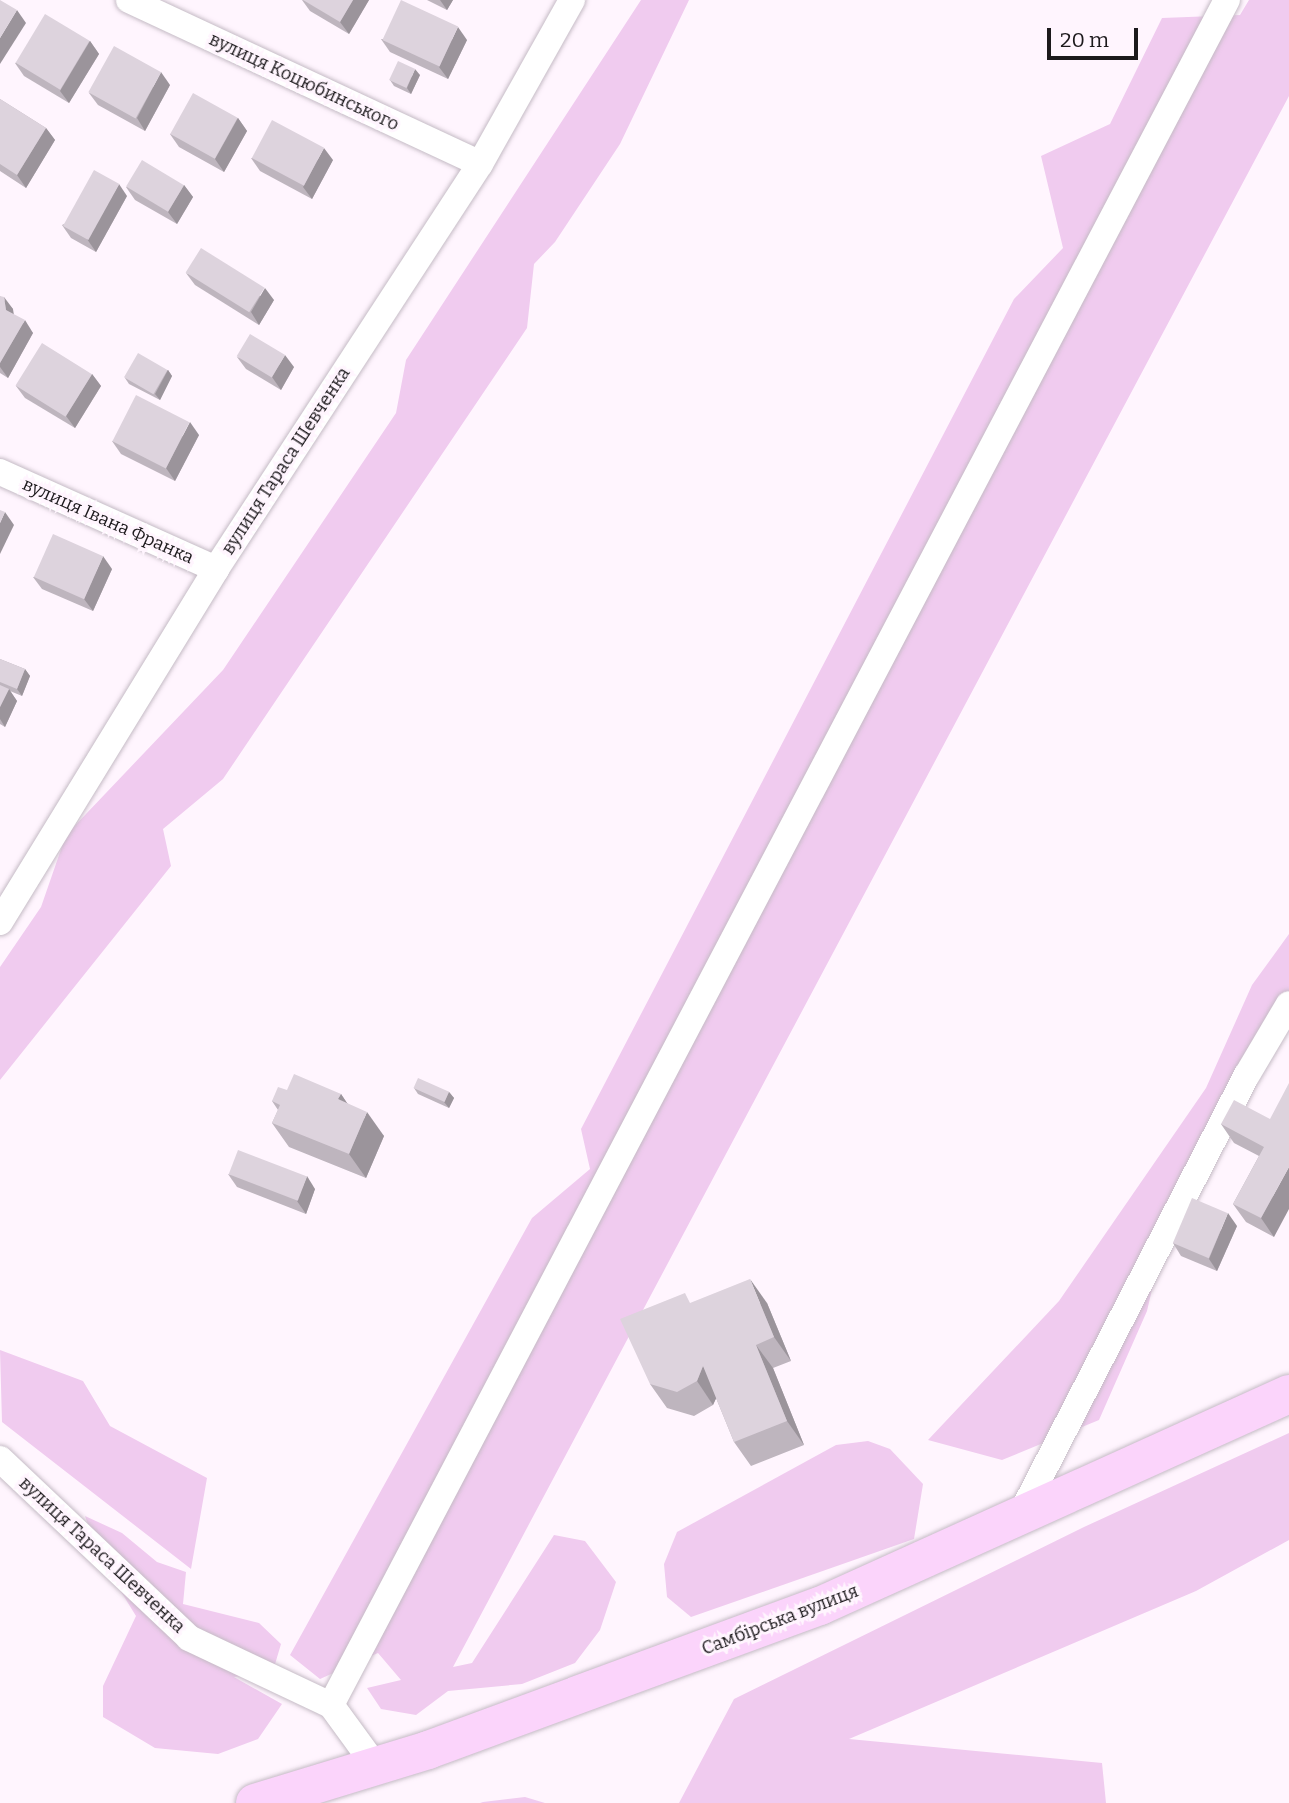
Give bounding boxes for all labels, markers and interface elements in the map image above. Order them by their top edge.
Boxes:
scale bar [1051,14,1142,58]
text: 20 m [1060,27,1109,53]
street label: вулиця Коцюбинського [206,29,402,135]
street label: вулиця Тараса Шевченка [217,363,355,559]
street label: вулиця Івана Франка [19,474,197,568]
street label: вулиця Тараса Шевченка [15,1472,189,1638]
street label: Самбірська вулиця [699,1580,861,1660]

